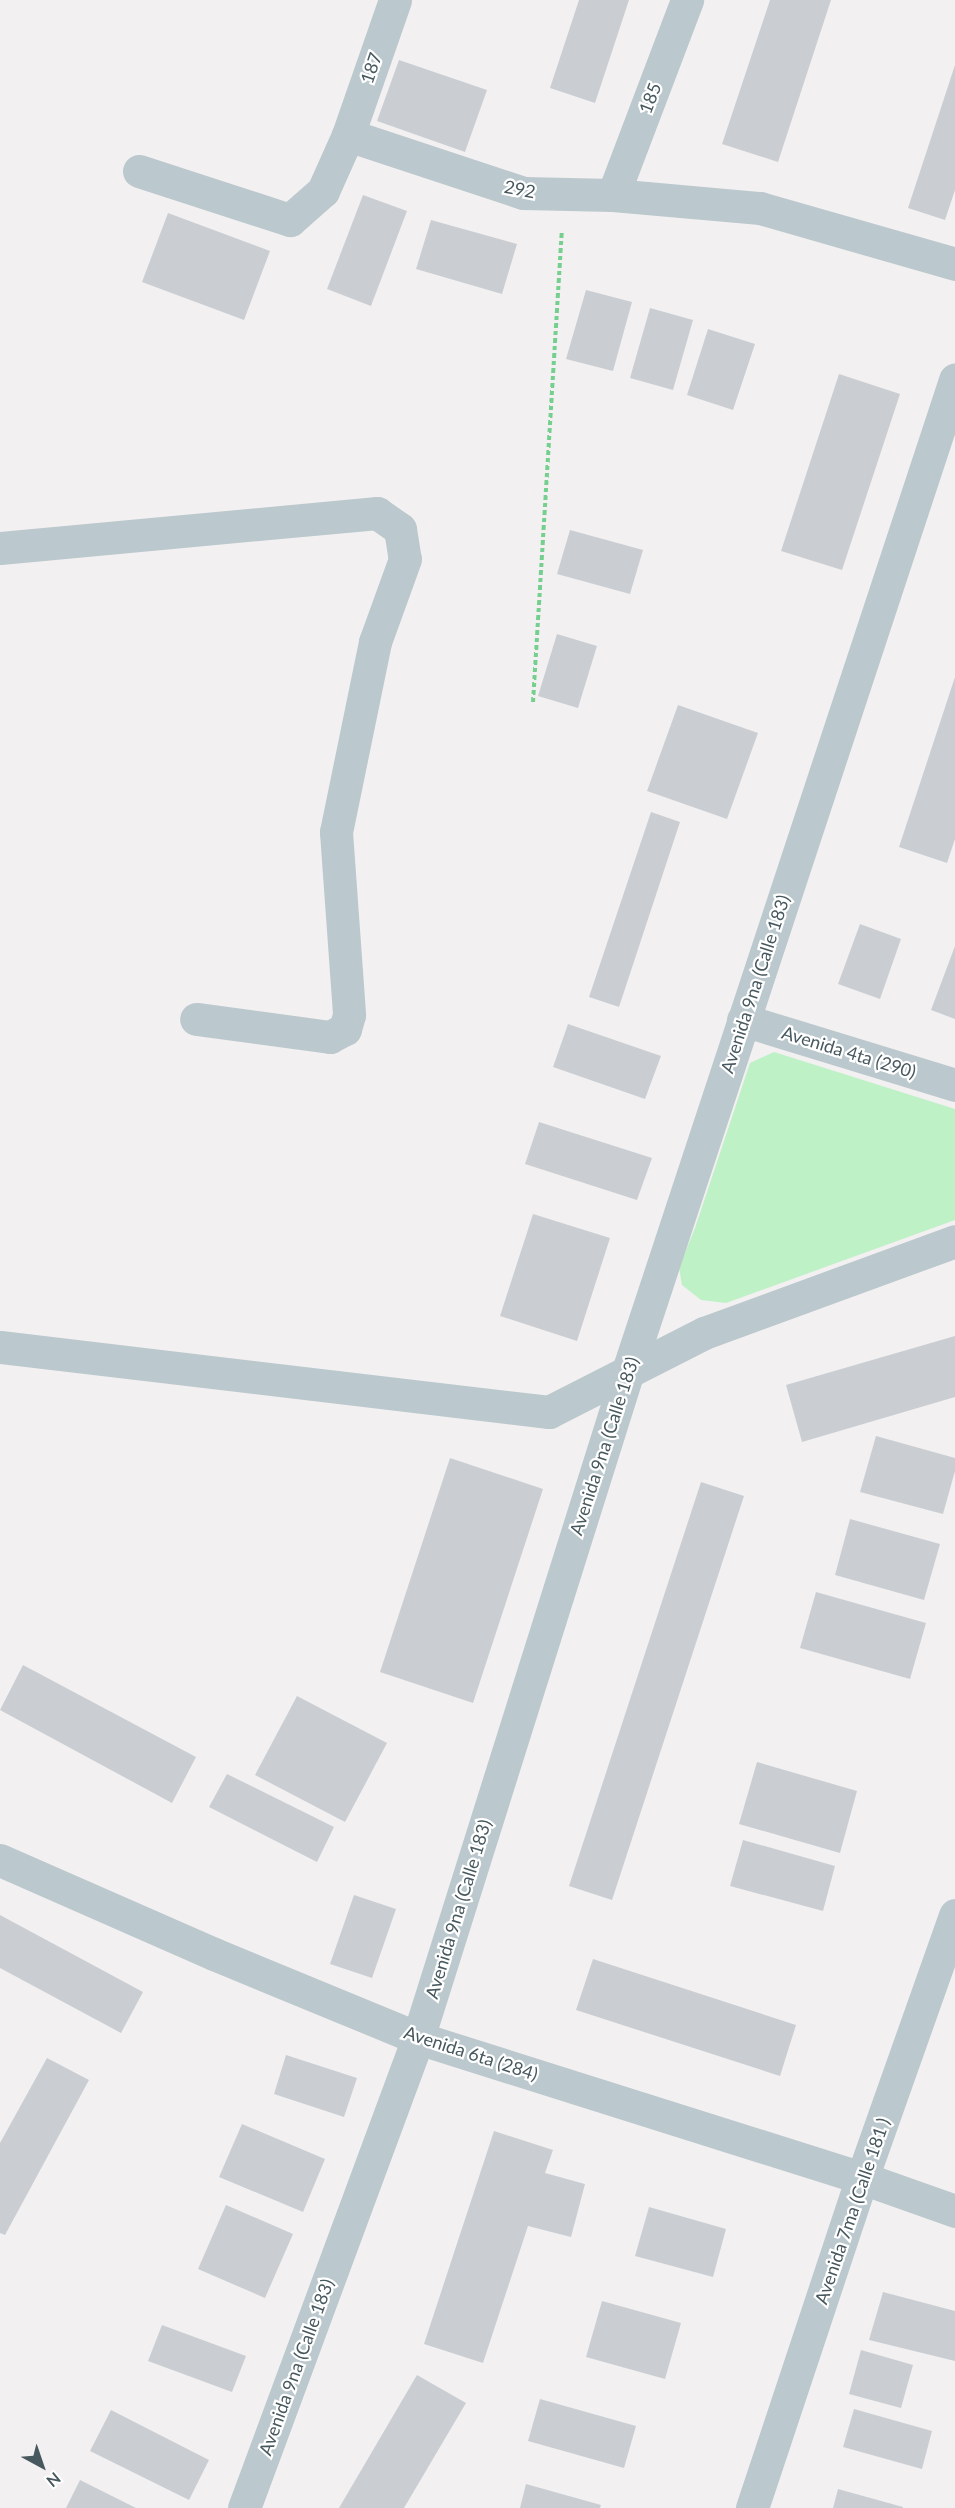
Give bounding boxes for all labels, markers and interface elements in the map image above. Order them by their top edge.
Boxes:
street label: 187 [356,50,386,86]
street label: 185 [634,80,666,116]
street label: 292 [503,175,537,203]
street label: Avenida 9na (Calle 183) [716,892,794,1076]
street label: Avenida 4ta (290) [779,1021,919,1083]
street label: Avenida 9na (Calle 183) [565,1354,643,1538]
street label: Avenida 9na (Calle 183) [420,1817,496,2001]
street label: Avenida 6ta (284) [401,2021,541,2085]
street label: Avenida 7ma (Calle 181 ) [810,2115,894,2307]
street label: Avenida 9na (Calle 183) [254,2276,338,2458]
north arrow [12,2436,72,2496]
text: N [43,2469,65,2491]

